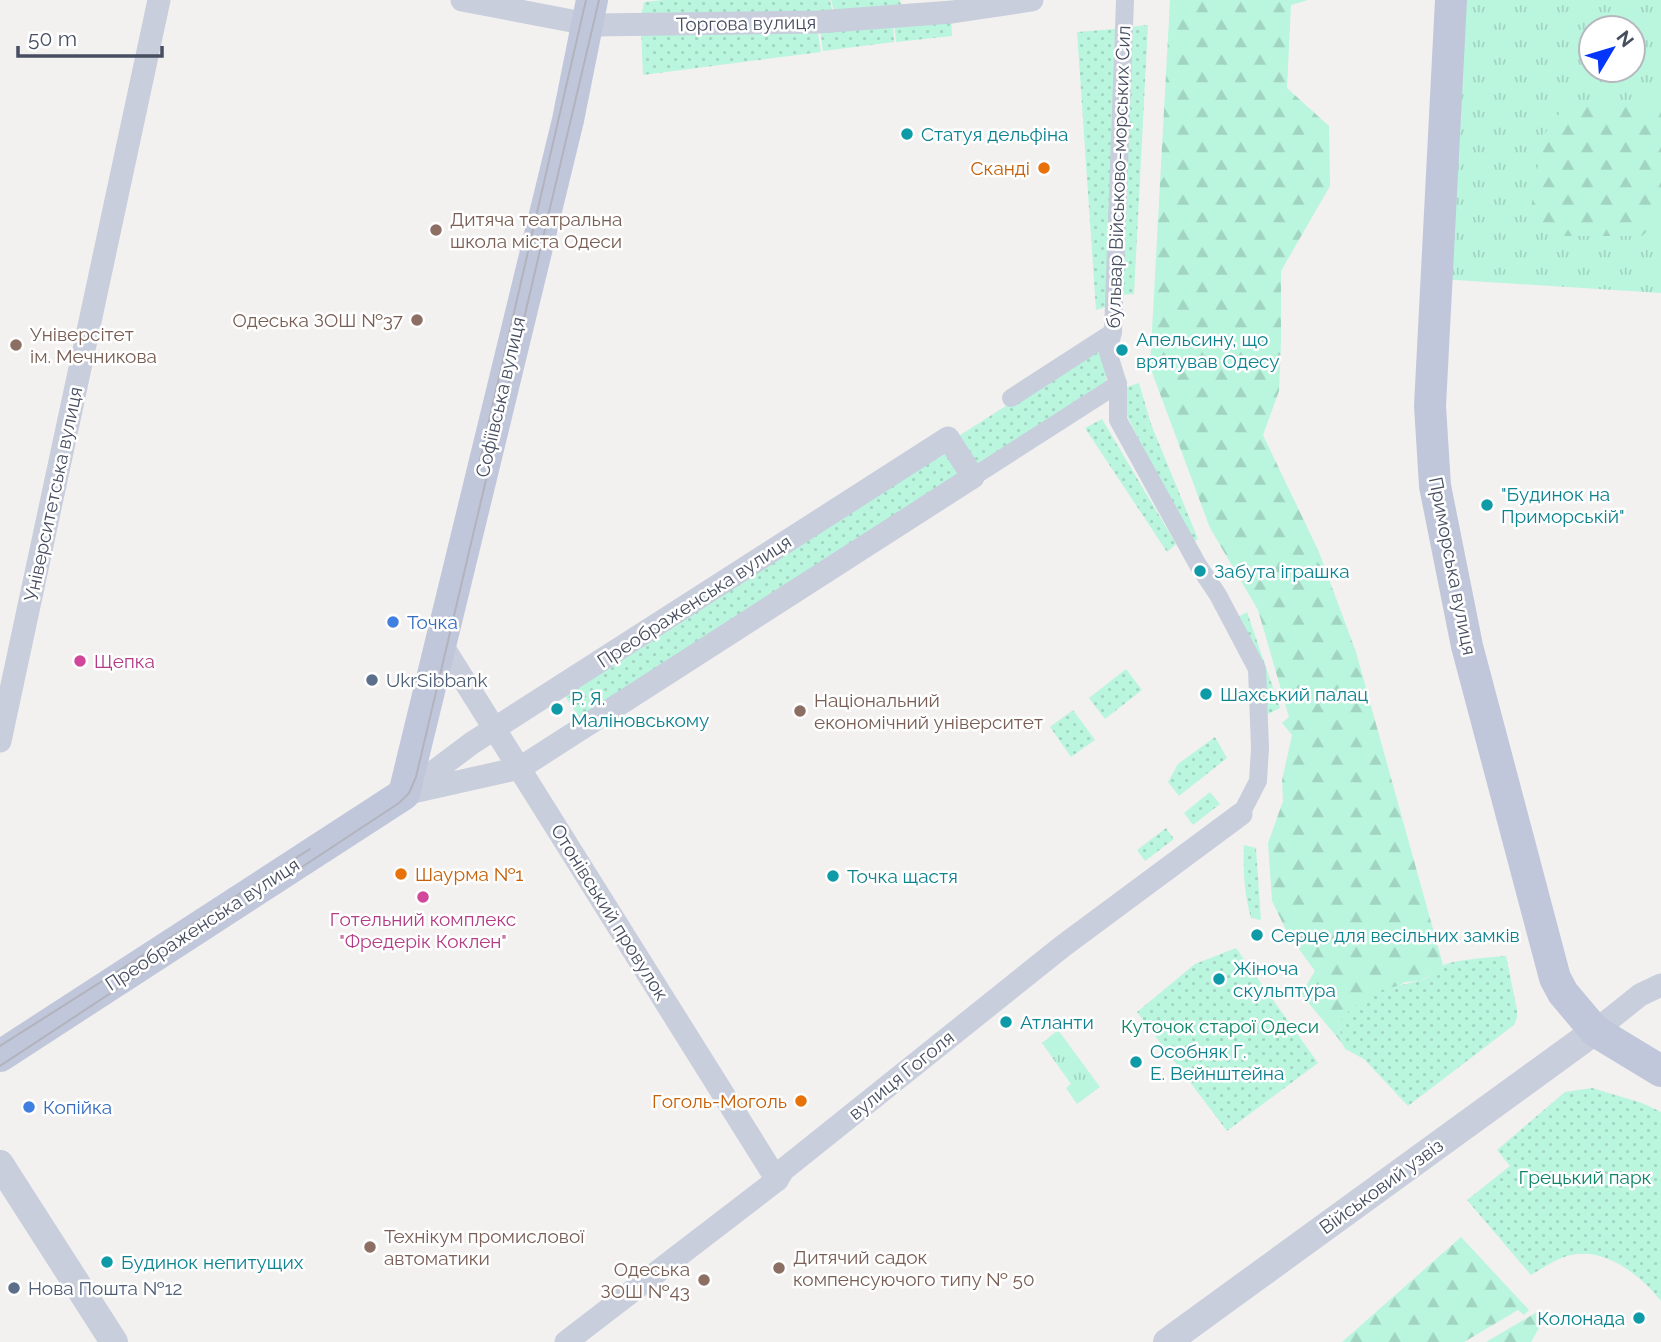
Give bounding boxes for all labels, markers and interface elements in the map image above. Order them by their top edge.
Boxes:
street label: Торгова вулиця [676,11,816,35]
scale bar [18,14,161,58]
north arrow [1577,14,1647,84]
street label: бульвар Військово-морських Сил [1102,25,1134,329]
text: 50 m [28,26,77,51]
text: N [1612,26,1639,51]
place label: Статуя дельфіна [921,123,1068,145]
marker: Статуя дельфіна [899,126,915,142]
place label: Сканді [971,157,1030,179]
marker: Сканді [1036,160,1052,176]
place label: Дитяча театральна школа міста Одеси [450,208,622,252]
marker: Дитяча театральна школа міста Одеси [428,222,444,238]
place label: Одеська ЗОШ №37 [232,309,403,331]
marker: Одеська ЗОШ №37 [409,312,425,328]
street label: Софіївська вулиця [471,315,529,479]
place label: Універсітет ім. Мечникова [30,323,157,367]
place label: Апельсину, що врятував Одесу [1136,328,1280,372]
marker: Універсітет ім. Мечникова [8,337,24,353]
marker: Апельсину, що врятував Одесу [1114,342,1130,358]
street label: Університетська вулиця [19,385,87,603]
street label: Приморська вулиця [1425,475,1481,657]
place label: "Будинок на Приморській" [1501,483,1624,527]
marker: "Будинок на Приморській" [1479,497,1495,513]
street label: Преображенська вулиця [593,530,795,672]
place label: Забута іграшка [1214,560,1350,582]
marker: Забута іграшка [1192,563,1208,579]
place label: Точка [407,611,458,633]
marker: Точка [385,614,401,630]
place label: Щепка [94,650,155,672]
marker: Щепка [72,653,88,669]
place label: UkrSibbank [386,669,488,691]
marker: UkrSibbank [364,672,380,688]
place label: Шахський палац [1220,683,1368,705]
marker: Шахський палац [1198,686,1214,702]
place label: Р. Я. Маліновському [571,687,709,731]
place label: Національний економічний університет [814,689,1043,733]
marker: Р. Я. Маліновському [549,701,565,717]
marker: Національний економічний університет [792,703,808,719]
street label: Отонівський провулок [547,820,673,1004]
street label: Преображенська вулиця [101,853,303,995]
place label: Шаурма №1 [415,863,523,885]
place label: Точка щастя [847,865,958,887]
marker: Шаурма №1 [393,866,409,882]
marker: Точка щастя [825,868,841,884]
marker: Готельний комплекс "Фредерік Коклен" [415,889,431,905]
place label: Готельний комплекс "Фредерік Коклен" [330,908,516,952]
place label: Серце для весільних замків [1271,924,1520,946]
marker: Серце для весільних замків [1249,927,1265,943]
place label: Жіноча скульптура [1233,957,1336,1001]
marker: Жіноча скульптура [1211,971,1227,987]
place label: Атланти [1020,1011,1094,1033]
marker: Атланти [998,1014,1014,1030]
park label: Куточок старої Одеси [1121,1015,1319,1037]
street label: вулиця Гоголя [844,1026,958,1124]
place label: Особняк Г. Е. Вейнштейна [1150,1040,1284,1084]
marker: Особняк Г. Е. Вейнштейна [1128,1054,1144,1070]
place label: Гоголь-Моголь [652,1090,787,1112]
marker: Гоголь-Моголь [793,1093,809,1109]
place label: Копійка [43,1096,112,1118]
marker: Копійка [21,1099,37,1115]
street label: Військовий узвіз [1315,1134,1447,1238]
park label: Грецький парк [1518,1166,1652,1188]
place label: Технікум промислової автоматики [384,1225,585,1269]
marker: Технікум промислової автоматики [362,1239,378,1255]
place label: Дитячий садок компенсуючого типу № 50 [793,1246,1035,1290]
place label: Будинок непитущих [121,1251,304,1273]
marker: Будинок непитущих [99,1254,115,1270]
place label: Одеська ЗОШ №43 [600,1258,690,1302]
marker: Дитячий садок компенсуючого типу № 50 [771,1260,787,1276]
marker: Одеська ЗОШ №43 [696,1272,712,1288]
place label: Нова Пошта №12 [28,1277,182,1299]
marker: Нова Пошта №12 [6,1280,22,1296]
place label: Колонада [1537,1307,1625,1329]
marker: Колонада [1631,1310,1647,1326]

